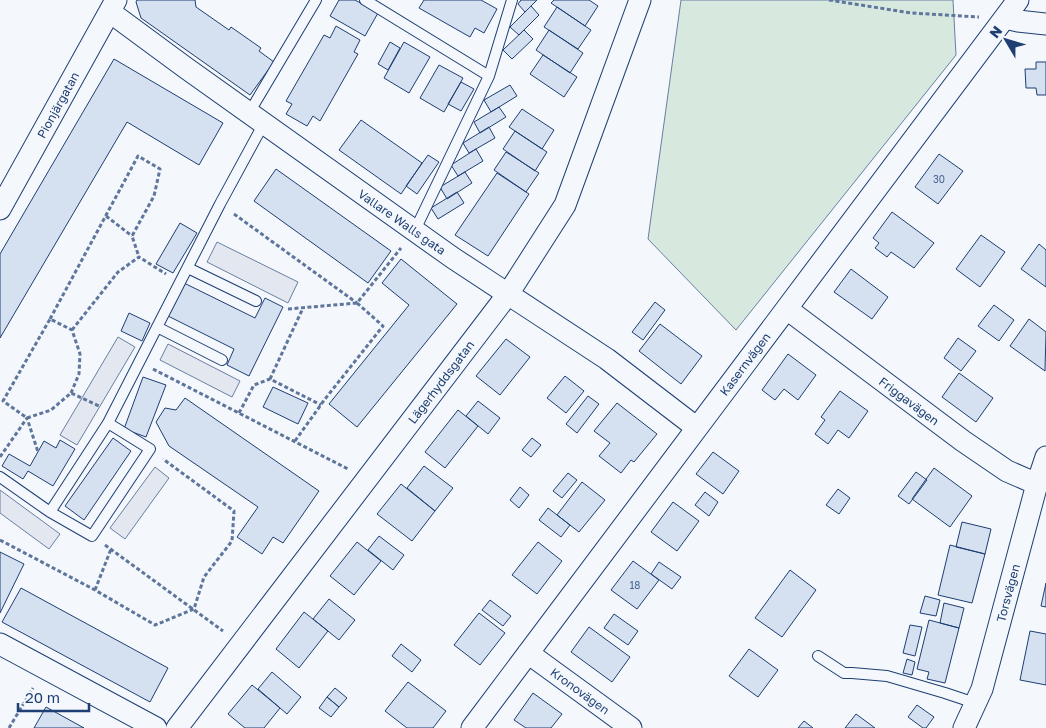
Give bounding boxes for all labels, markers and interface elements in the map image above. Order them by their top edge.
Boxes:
north arrow [981,15,1031,65]
text: N [985,22,1005,41]
street label: Pionjärgatan [34,69,82,141]
house number: 30 [933,173,945,185]
street label: Vallare Walls gata [355,186,449,258]
street label: Kasernvägen [716,330,774,398]
street label: Lägerhyddsgatan [405,337,477,427]
street label: Friggavägen [876,374,942,428]
street label: Torsvägen [993,562,1023,624]
house number: 18 [630,579,640,591]
street label: Kronovägen [548,665,612,717]
scale bar [18,680,89,712]
text: 20 m [25,688,60,706]

